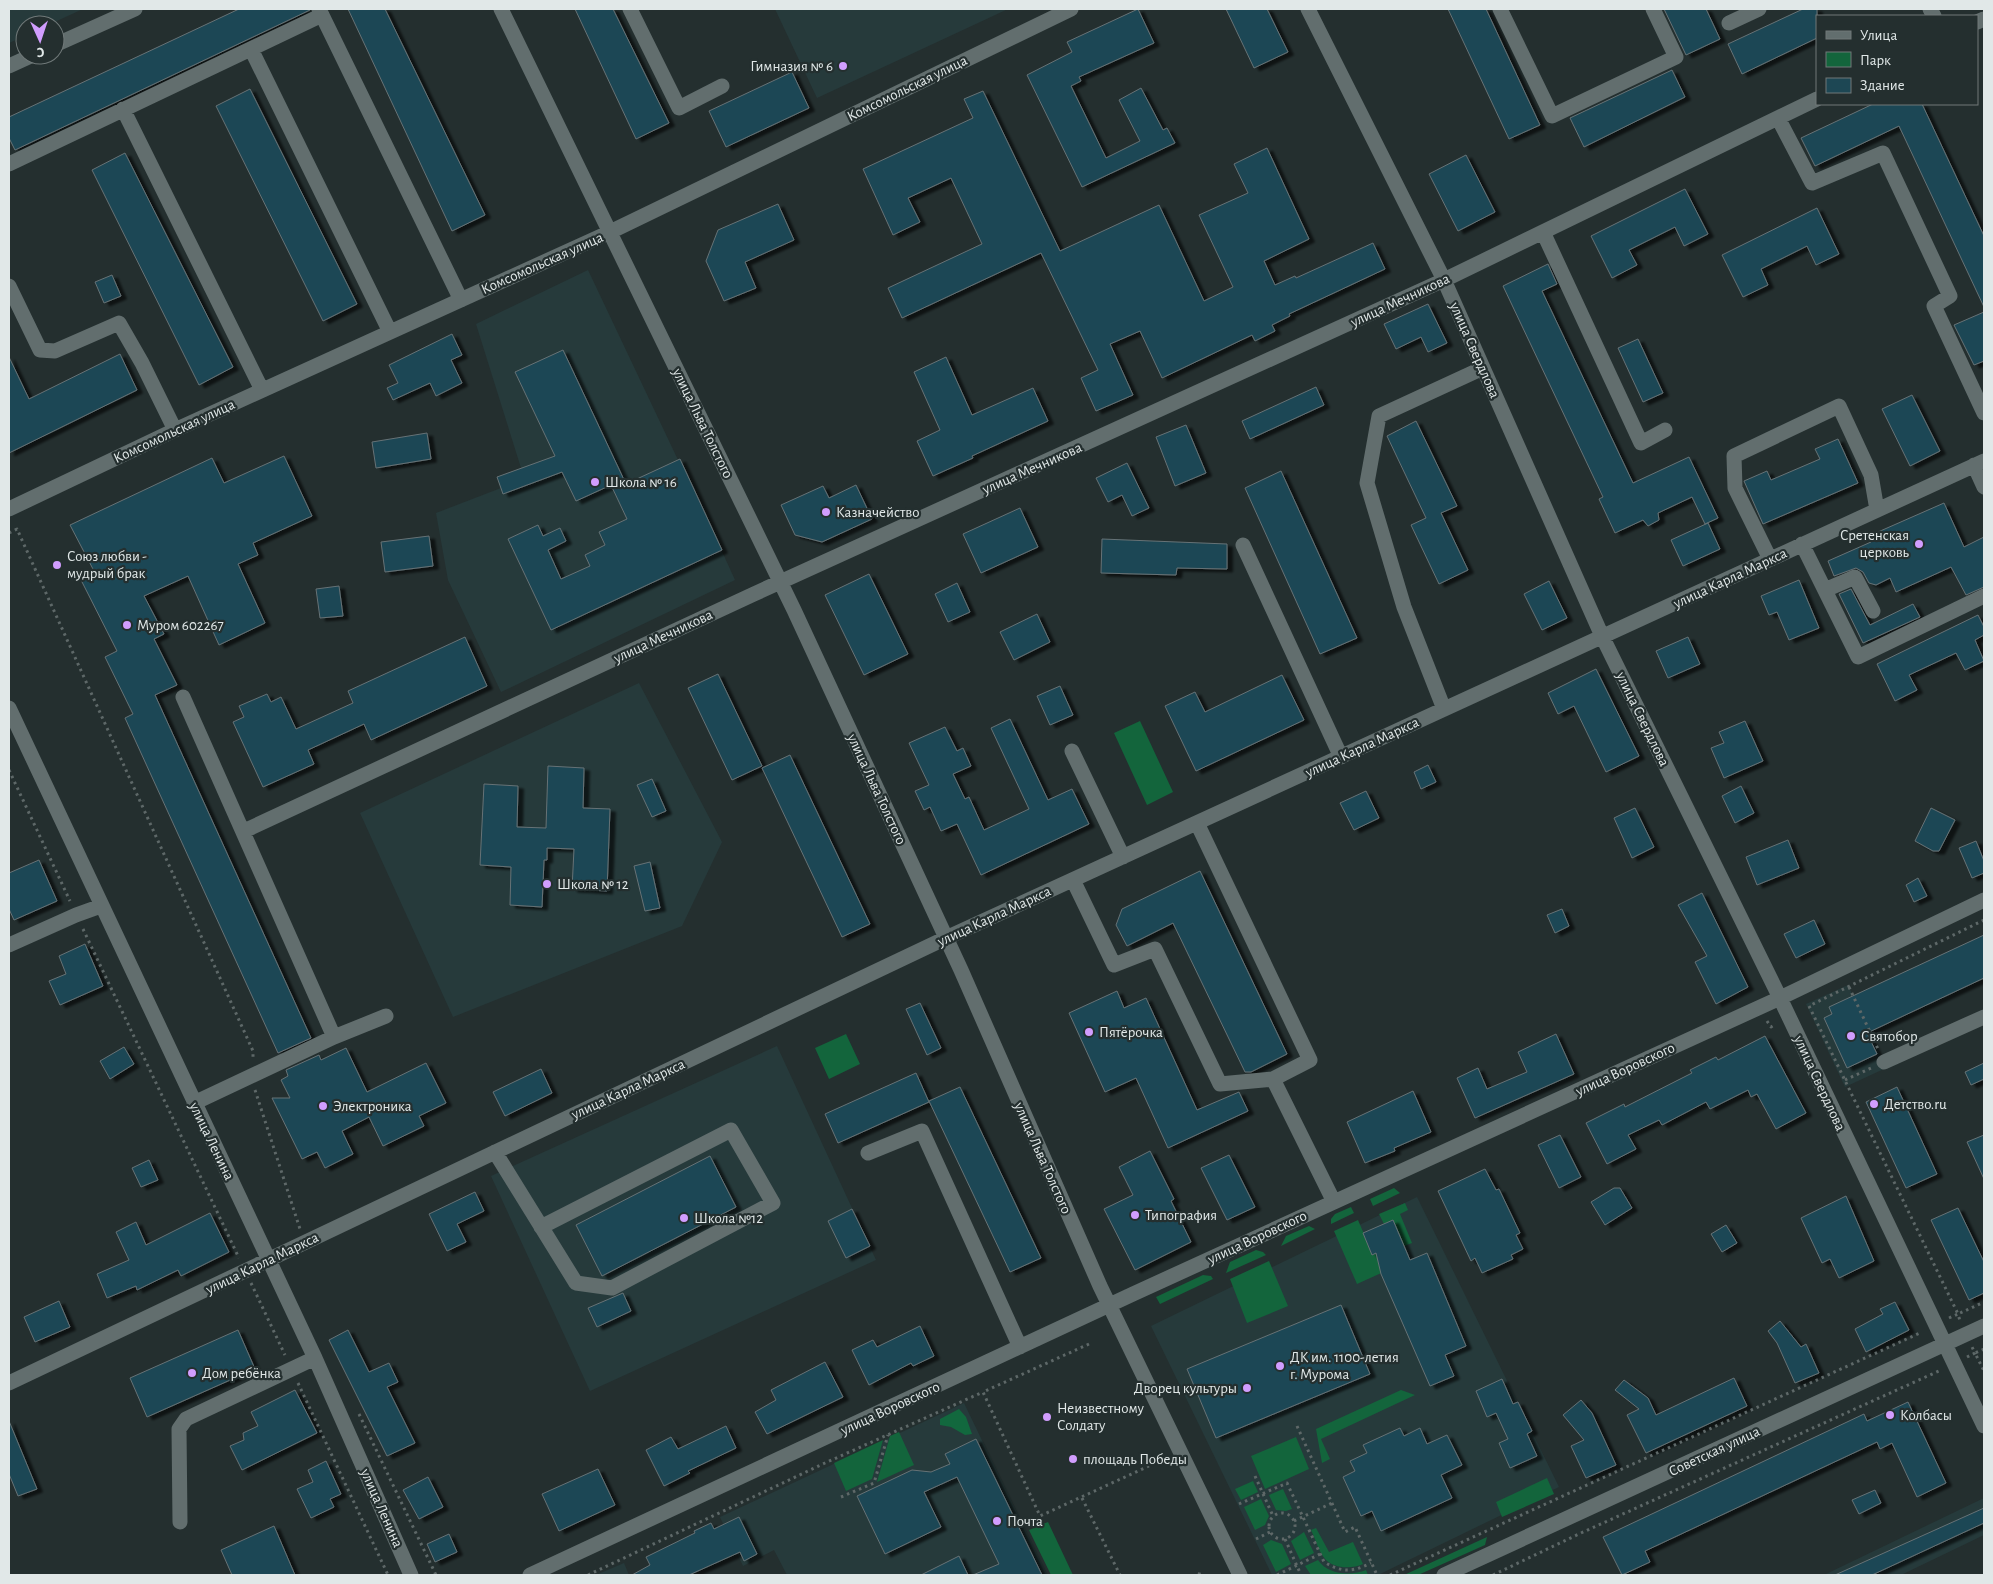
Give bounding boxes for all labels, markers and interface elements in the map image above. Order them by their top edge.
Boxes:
north arrow [15,15,65,65]
legend [1816,15,1978,105]
text: Улица [1860,28,1897,43]
text: С [36,45,45,59]
street label: Комсомольская улица [845,53,970,124]
text: Парк [1860,53,1891,68]
place label: Гимназия № 6 [750,59,833,74]
marker: Гимназия № 6 [837,60,849,72]
text: Здание [1860,78,1905,93]
street label: Комсомольская улица [479,230,606,297]
street label: улица Мечникова [1348,271,1452,330]
street label: улица Свердлова [1446,299,1502,400]
street label: улица Льва Толстого [669,365,736,481]
street label: Комсомольская улица [111,397,237,466]
street label: улица Мечникова [979,440,1084,498]
place label: Школа № 16 [605,475,677,490]
marker: Школа № 16 [589,476,601,488]
place label: Казначейство [836,505,920,520]
marker: Казначейство [820,506,832,518]
place label: Сретенская церковь [1840,528,1910,560]
marker: Сретенская церковь [1913,538,1925,550]
street label: улица Карла Маркса [1670,546,1789,612]
place label: Союз любви - мудрый брак [67,549,147,581]
marker: Союз любви - мудрый брак [51,559,63,571]
street label: улица Мечникова [611,607,715,666]
place label: Муром 602267 [137,618,224,633]
marker: Муром 602267 [121,619,133,631]
street label: улица Свердлова [1613,669,1672,769]
street label: улица Карла Маркса [1302,715,1421,781]
street label: улица Льва Толстого [844,731,909,847]
place label: Школа № 12 [557,877,629,892]
marker: Школа № 12 [541,878,553,890]
street label: улица Карла Маркса [934,884,1053,950]
place label: Пятёрочка [1099,1025,1163,1040]
marker: Пятёрочка [1083,1026,1095,1038]
place label: Святобор [1861,1029,1918,1044]
marker: Святобор [1845,1030,1857,1042]
street label: улица Свердлова [1791,1032,1848,1133]
street label: улица Воровского [1573,1040,1677,1099]
street label: улица Карла Маркса [568,1057,687,1123]
place label: Детство.ru [1884,1097,1947,1112]
marker: Детство.ru [1868,1098,1880,1110]
street label: улица Ленина [186,1099,237,1182]
place label: Электроника [333,1099,412,1114]
street label: улица Льва Толстого [1011,1099,1074,1216]
marker: Электроника [317,1100,329,1112]
place label: Типография [1145,1208,1217,1223]
street label: улица Воровского [1205,1208,1309,1267]
marker: Типография [1129,1209,1141,1221]
place label: Школа №12 [694,1211,763,1226]
marker: Школа №12 [678,1212,690,1224]
street label: улица Карла Маркса [203,1230,321,1298]
place label: ДК им. 1100-летия г. Мурома [1290,1350,1399,1382]
marker: ДК им. 1100-летия г. Мурома [1274,1360,1286,1372]
place label: Дом ребёнка [202,1366,281,1381]
marker: Дом ребёнка [186,1367,198,1379]
street label: улица Воровского [838,1379,942,1438]
place label: Дворец культуры [1134,1381,1237,1396]
marker: Дворец культуры [1241,1382,1253,1394]
place label: Неизвестному Солдату [1057,1401,1144,1433]
place label: Колбасы [1900,1408,1952,1423]
marker: Колбасы [1884,1409,1896,1421]
marker: Неизвестному Солдату [1041,1411,1053,1423]
street label: Советская улица [1666,1424,1762,1479]
place label: площадь Победы [1083,1452,1187,1467]
marker: площадь Победы [1067,1453,1079,1465]
street label: улица Ленина [357,1466,406,1550]
place label: Почта [1007,1514,1043,1529]
marker: Почта [991,1515,1003,1527]

